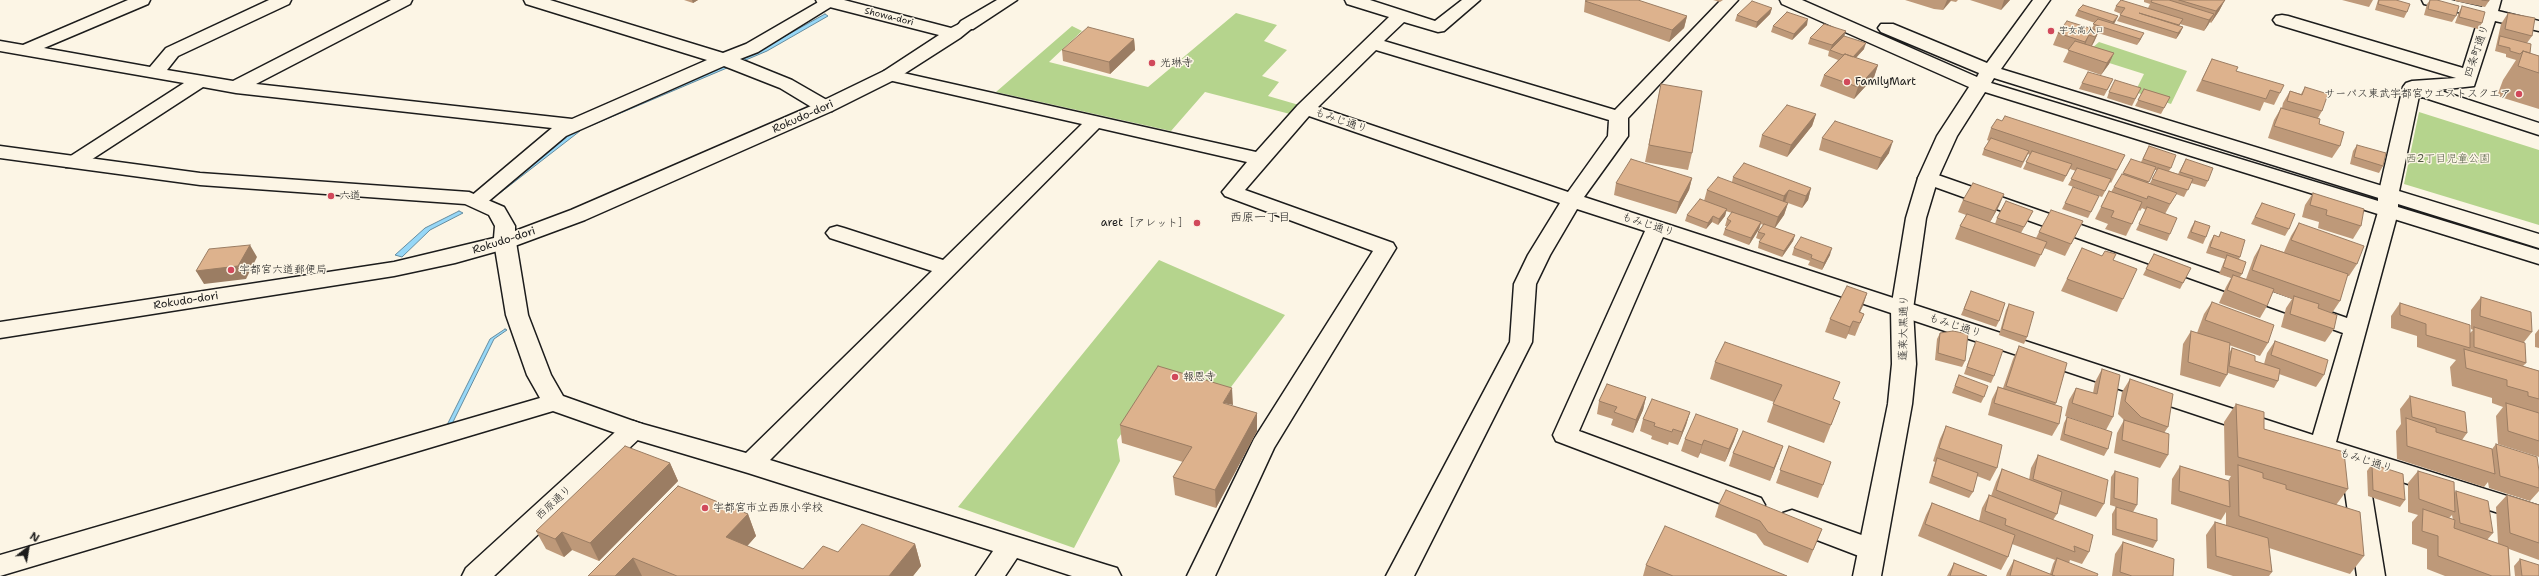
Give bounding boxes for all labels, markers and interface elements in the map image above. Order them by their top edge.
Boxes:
street label: Showa-dori [863,6,915,28]
street label: 四条町通り [2462,23,2492,79]
marker: 宇女高入口 [2046,26,2056,36]
place label: 宇女高入口 [2059,26,2104,36]
place label: 光琳寺 [1160,56,1193,70]
marker: 光琳寺 [1147,58,1157,68]
place label: FamilyMart [1855,75,1916,89]
marker: FamilyMart [1842,77,1852,87]
place label: サーパス東武宇都宮ウエストスクエア [2324,87,2511,101]
marker: サーパス東武宇都宮ウエストスクエア [2514,89,2524,99]
street label: Rokudo-dori [770,98,836,136]
street label: もみじ通り [1313,106,1369,136]
park label: 西2丁目児童公園 [2406,152,2490,166]
place label: 六道 [339,189,361,203]
marker: 六道 [326,191,336,201]
street label: もみじ通り [1620,210,1676,240]
district label: 西原一丁目 [1230,211,1290,225]
place label: aret［アレット］ [1101,216,1189,230]
marker: aret［アレット］ [1192,218,1202,228]
street label: Rokudo-dori [471,225,537,257]
place label: 宇都宮六道郵便局 [239,263,327,277]
marker: 宇都宮六道郵便局 [226,265,236,275]
street label: Rokudo-dori [153,289,219,313]
street label: 蓬莱大黒通り [1897,295,1911,361]
street label: もみじ通り [1927,311,1983,341]
place label: 報恩寺 [1183,370,1216,384]
marker: 報恩寺 [1170,372,1180,382]
street label: もみじ通り [2338,446,2394,476]
street label: 西原通り [533,483,575,523]
place label: 宇都宮市立西原小学校 [713,501,823,515]
marker: 宇都宮市立西原小学校 [700,503,710,513]
north arrow [8,528,48,568]
text: N [27,529,42,546]

